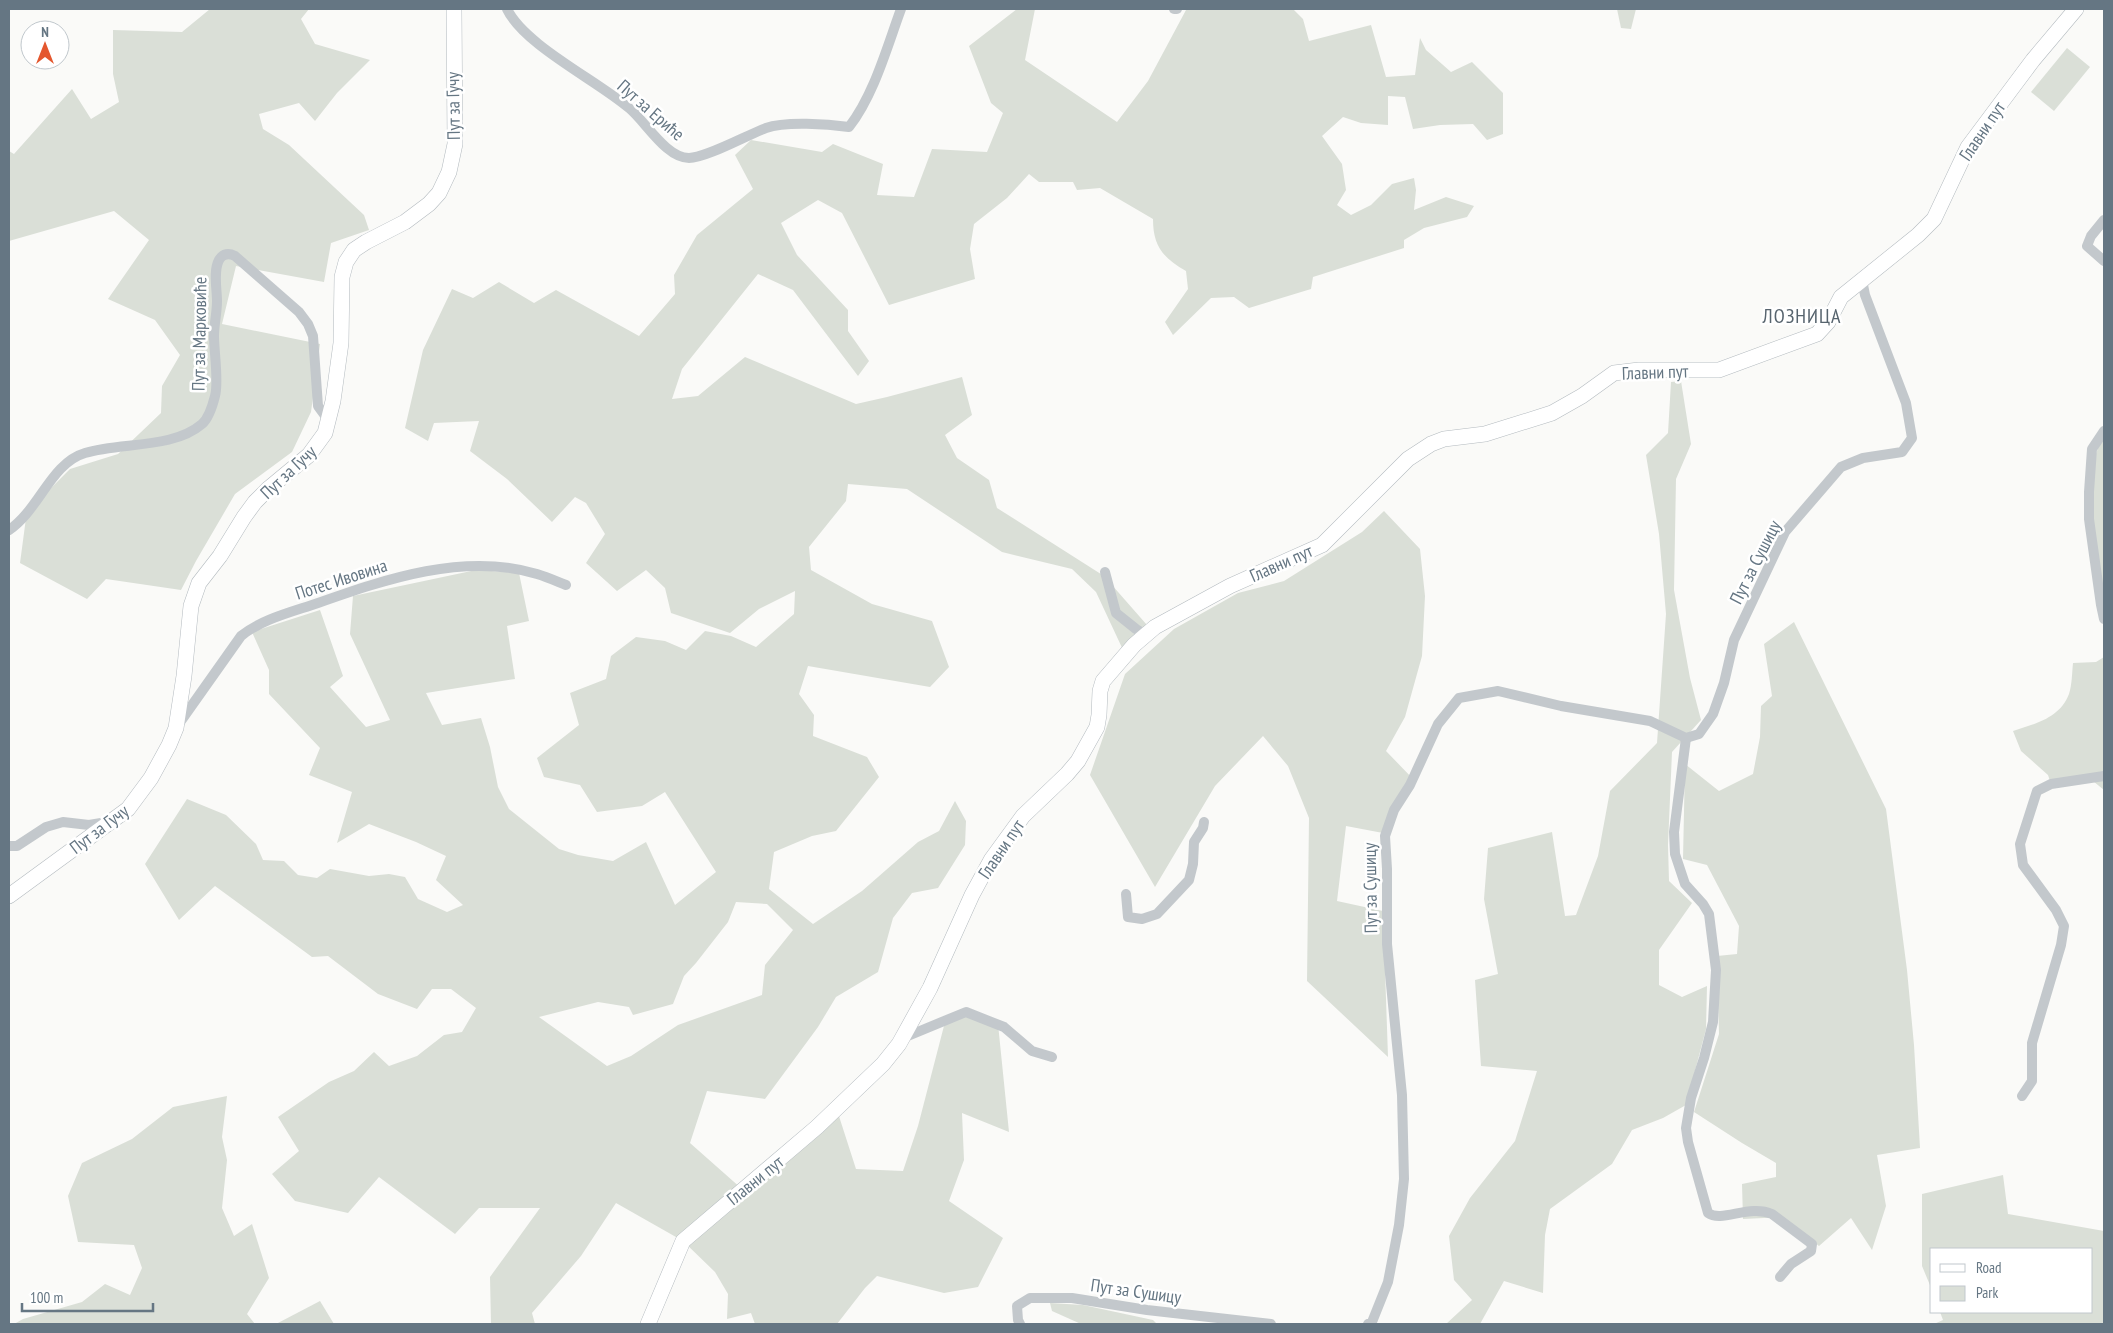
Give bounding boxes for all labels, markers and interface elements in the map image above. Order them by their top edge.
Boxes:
north arrow [20,20,70,70]
text: N [41,23,49,41]
street label: Пут за Гучу [441,71,465,140]
street label: Пут за Ериће [613,75,689,145]
street label: Главни пут [1954,97,2010,165]
street label: Пут за Марковиће [187,277,211,391]
district label: ЛОЗНИЦА [1762,303,1841,329]
street label: Главни пут [1621,359,1689,385]
street label: Пут за Гучу [255,440,321,504]
street label: Пут за Сушицу [1724,516,1786,608]
street label: Главни пут [1246,539,1316,587]
street label: Потес Ивовина [292,553,390,605]
street label: Пут за Гучу [65,799,133,859]
street label: Главни пут [973,815,1029,883]
street label: Пут за Сушицу [1358,842,1382,934]
street label: Главни пут [722,1150,788,1210]
legend [1930,1248,2093,1313]
text: Road [1976,1258,2002,1277]
street label: Пут за Сушицу [1089,1273,1183,1309]
scale bar [22,1280,154,1312]
text: Park [1976,1283,1998,1302]
text: 100 m [30,1288,63,1307]

